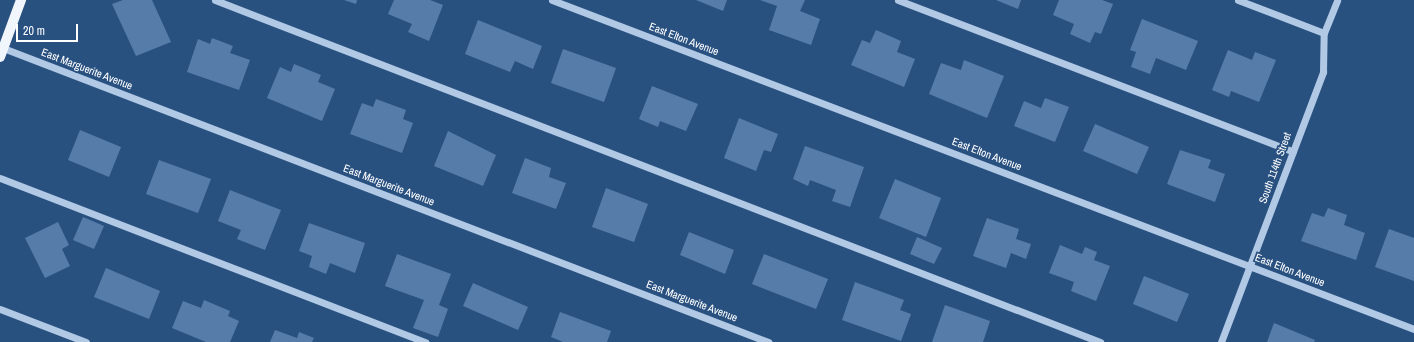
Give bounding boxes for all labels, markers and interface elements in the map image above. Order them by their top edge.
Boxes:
scale bar [18,16,80,42]
street label: East Elton Avenue [647,20,721,58]
text: 20 m [23,23,45,39]
street label: East Marguerite Avenue [39,45,135,93]
street label: South 114th Street [1256,131,1294,205]
street label: East Elton Avenue [950,135,1024,173]
street label: East Marguerite Avenue [341,161,437,209]
street label: East Elton Avenue [1253,251,1327,289]
street label: East Marguerite Avenue [644,277,740,325]

